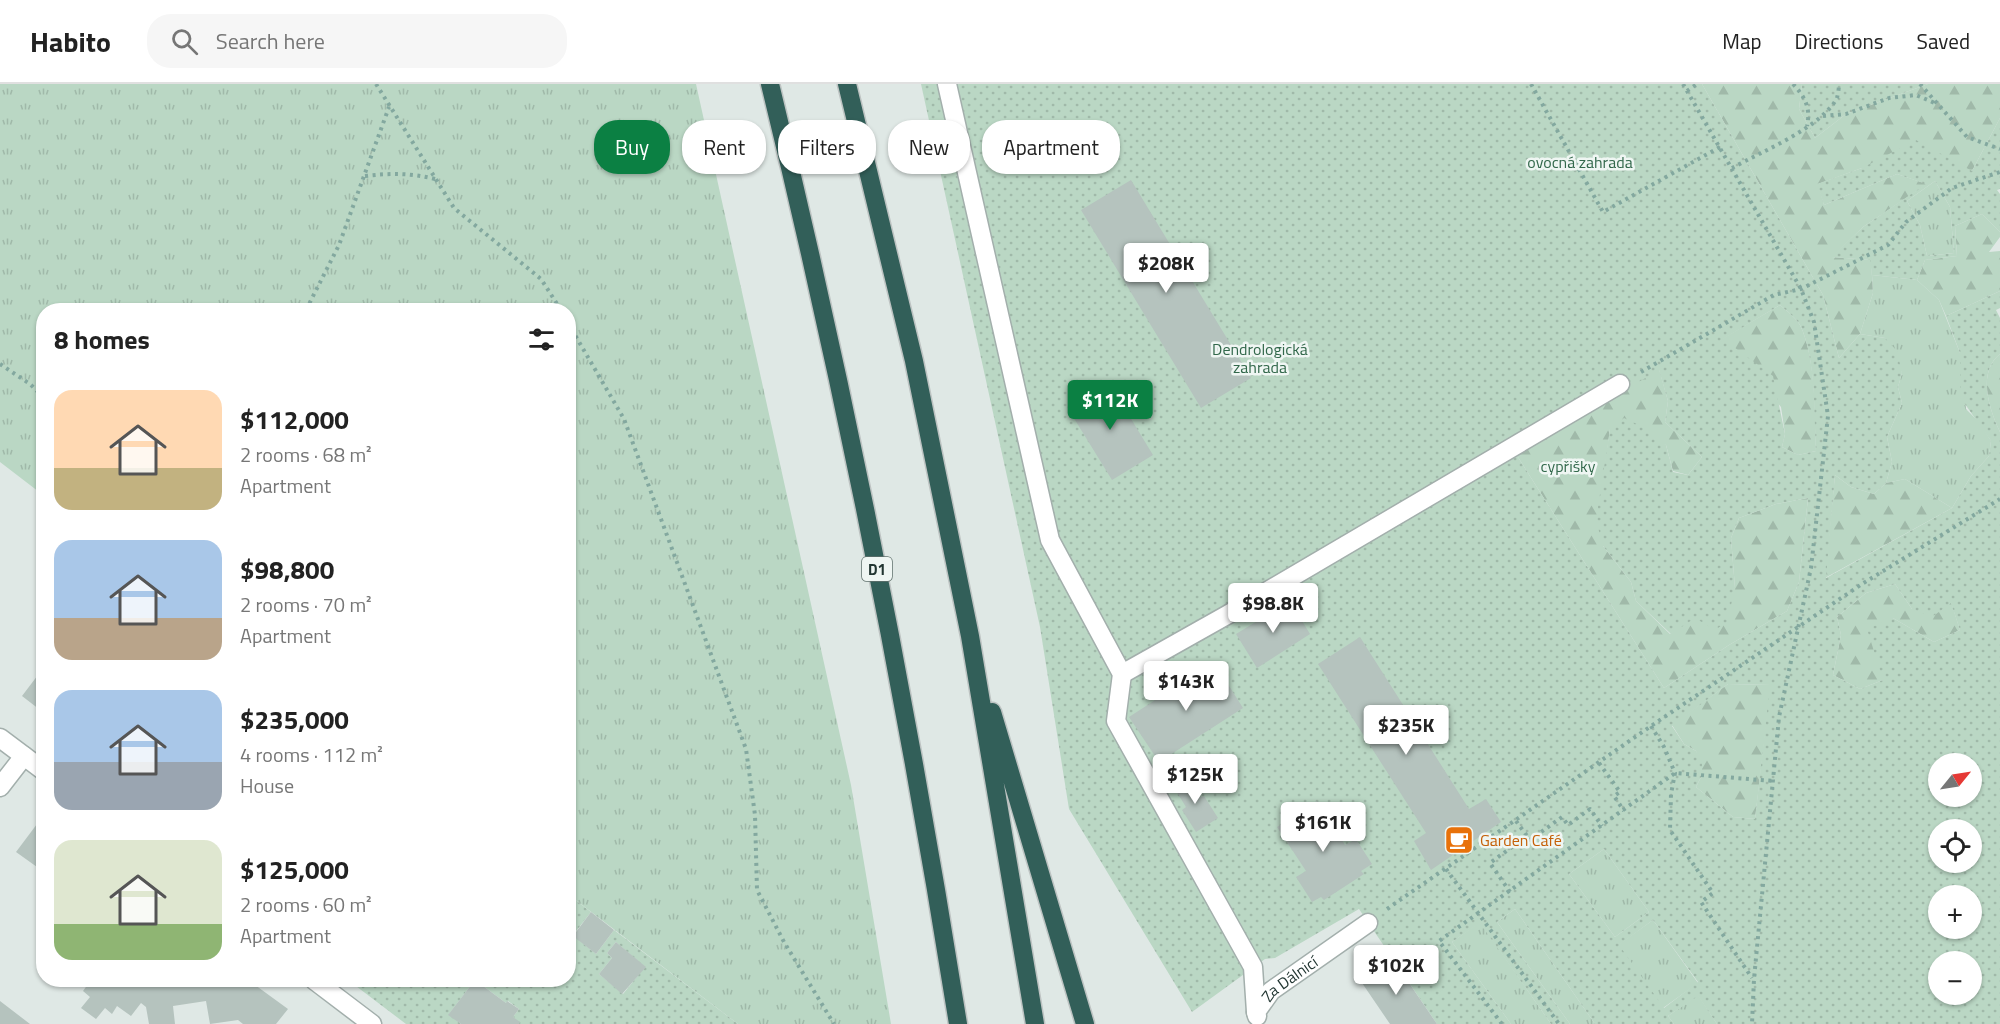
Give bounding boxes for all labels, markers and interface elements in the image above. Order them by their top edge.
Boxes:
search box [147,14,567,68]
text: Habito [30,20,111,63]
text: Search here [216,24,325,58]
icon: search [168,25,201,58]
text: Map [1722,25,1762,57]
text: Directions [1795,25,1884,57]
text: Saved [1917,25,1970,57]
chip: Buy [594,120,670,174]
chip: Rent [682,120,766,174]
chip: Filters [778,120,876,174]
chip: New [888,120,970,174]
chip: Apartment [982,120,1120,174]
park label: ovocná zahrada [1527,150,1633,174]
pin: $208K [1124,243,1208,294]
text: $208K [1138,247,1194,278]
text: 8 homes [54,320,150,359]
icon: filters [525,323,558,356]
park label: Dendrologická zahrada [1212,337,1308,379]
pin: $112K [1068,380,1152,431]
text: $112K [1082,384,1138,415]
text: $112,000 [240,400,349,439]
icon: home [102,414,174,486]
text: 2 rooms · 68 m² [240,439,372,470]
park label: cypřišky [1540,454,1596,478]
text: Apartment [240,470,331,501]
text: $98,800 [240,550,334,589]
road number: D1 [862,557,892,581]
icon: home [102,564,174,636]
pin: $98.8K [1224,583,1322,634]
text: $98.8K [1242,587,1304,618]
text: 2 rooms · 70 m² [240,589,372,620]
text: Apartment [240,620,331,651]
pin: $143K [1144,661,1228,712]
text: $143K [1158,665,1214,696]
text: $235,000 [240,700,349,739]
pin: $235K [1364,705,1448,756]
text: $235K [1378,709,1434,740]
icon: home [102,714,174,786]
text: 4 rooms · 112 m² [240,739,383,770]
north arrow [1928,753,1982,807]
map controls [1928,753,1982,1005]
pin: $125K [1153,754,1237,805]
text: $125K [1167,758,1223,789]
text: House [240,770,294,801]
pin: $161K [1281,802,1365,853]
text: $161K [1295,806,1351,837]
button: locate [1928,819,1982,873]
cafe icon: Garden Café [1443,824,1475,856]
place label: Garden Café [1480,828,1562,852]
text: $125,000 [240,850,349,889]
icon: home [102,864,174,936]
button: + [1928,885,1982,939]
text: 2 rooms · 60 m² [240,889,372,920]
text: Apartment [240,920,331,951]
pin: $102K [1354,945,1438,996]
street label: Za Dálnicí [1255,949,1324,1006]
text: $102K [1368,949,1424,980]
button: − [1928,951,1982,1005]

